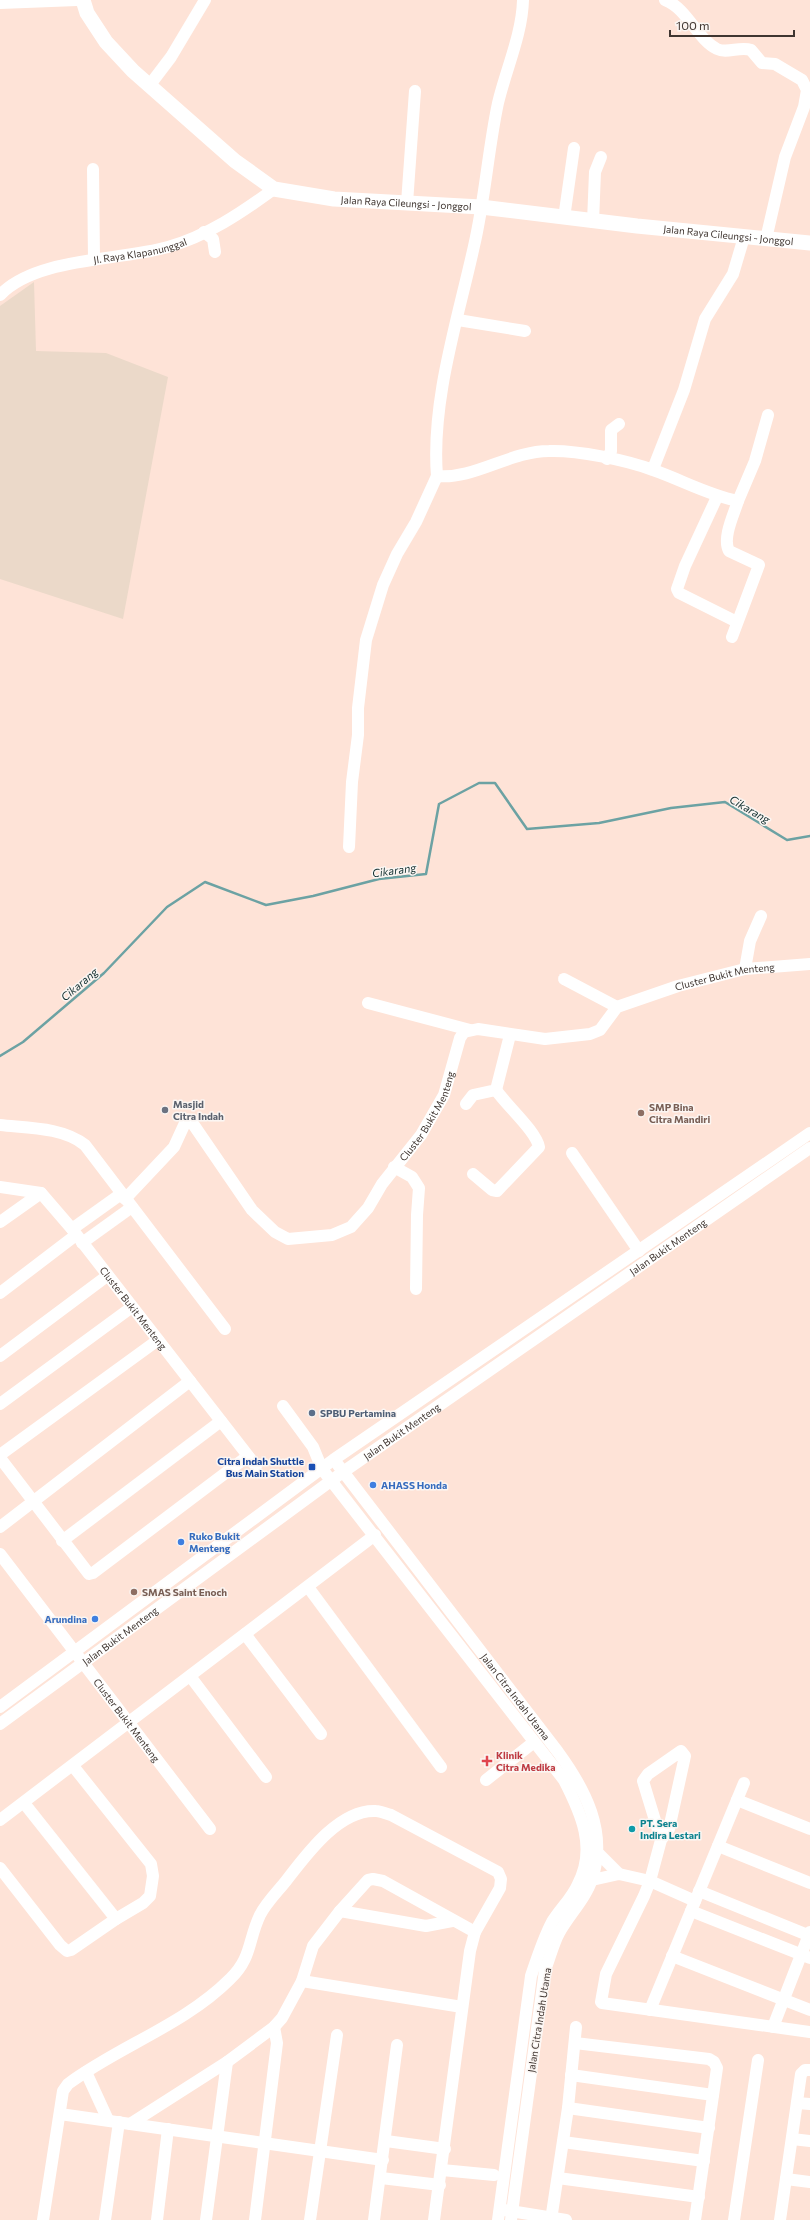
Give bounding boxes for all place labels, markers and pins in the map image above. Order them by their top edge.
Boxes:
place label: Masjid Citra Indah [173,1098,224,1122]
place label: SMP Bina Citra Mandiri [649,1101,710,1125]
marker: Masjid Citra Indah [160,1105,170,1115]
marker: SMP Bina Citra Mandiri [636,1108,646,1118]
place label: SPBU Pertamina [320,1407,396,1419]
marker: SPBU Pertamina [307,1408,317,1418]
place label: Citra Indah Shuttle Bus Main Station [217,1455,304,1479]
marker: Citra Indah Shuttle Bus Main Station [307,1462,317,1472]
place label: AHASS Honda [381,1479,447,1491]
marker: AHASS Honda [368,1480,378,1490]
place label: Ruko Bukit Menteng [189,1530,240,1554]
marker: Ruko Bukit Menteng [176,1537,186,1547]
place label: SMAS Saint Enoch [142,1586,227,1598]
marker: SMAS Saint Enoch [129,1587,139,1597]
place label: Arundina [45,1613,87,1625]
marker: Arundina [90,1614,100,1624]
place label: Klinik Citra Medika [496,1749,556,1773]
marker: Klinik Citra Medika [481,1755,493,1767]
place label: PT. Sera Indira Lestari [640,1817,701,1841]
marker: PT. Sera Indira Lestari [627,1824,637,1834]

